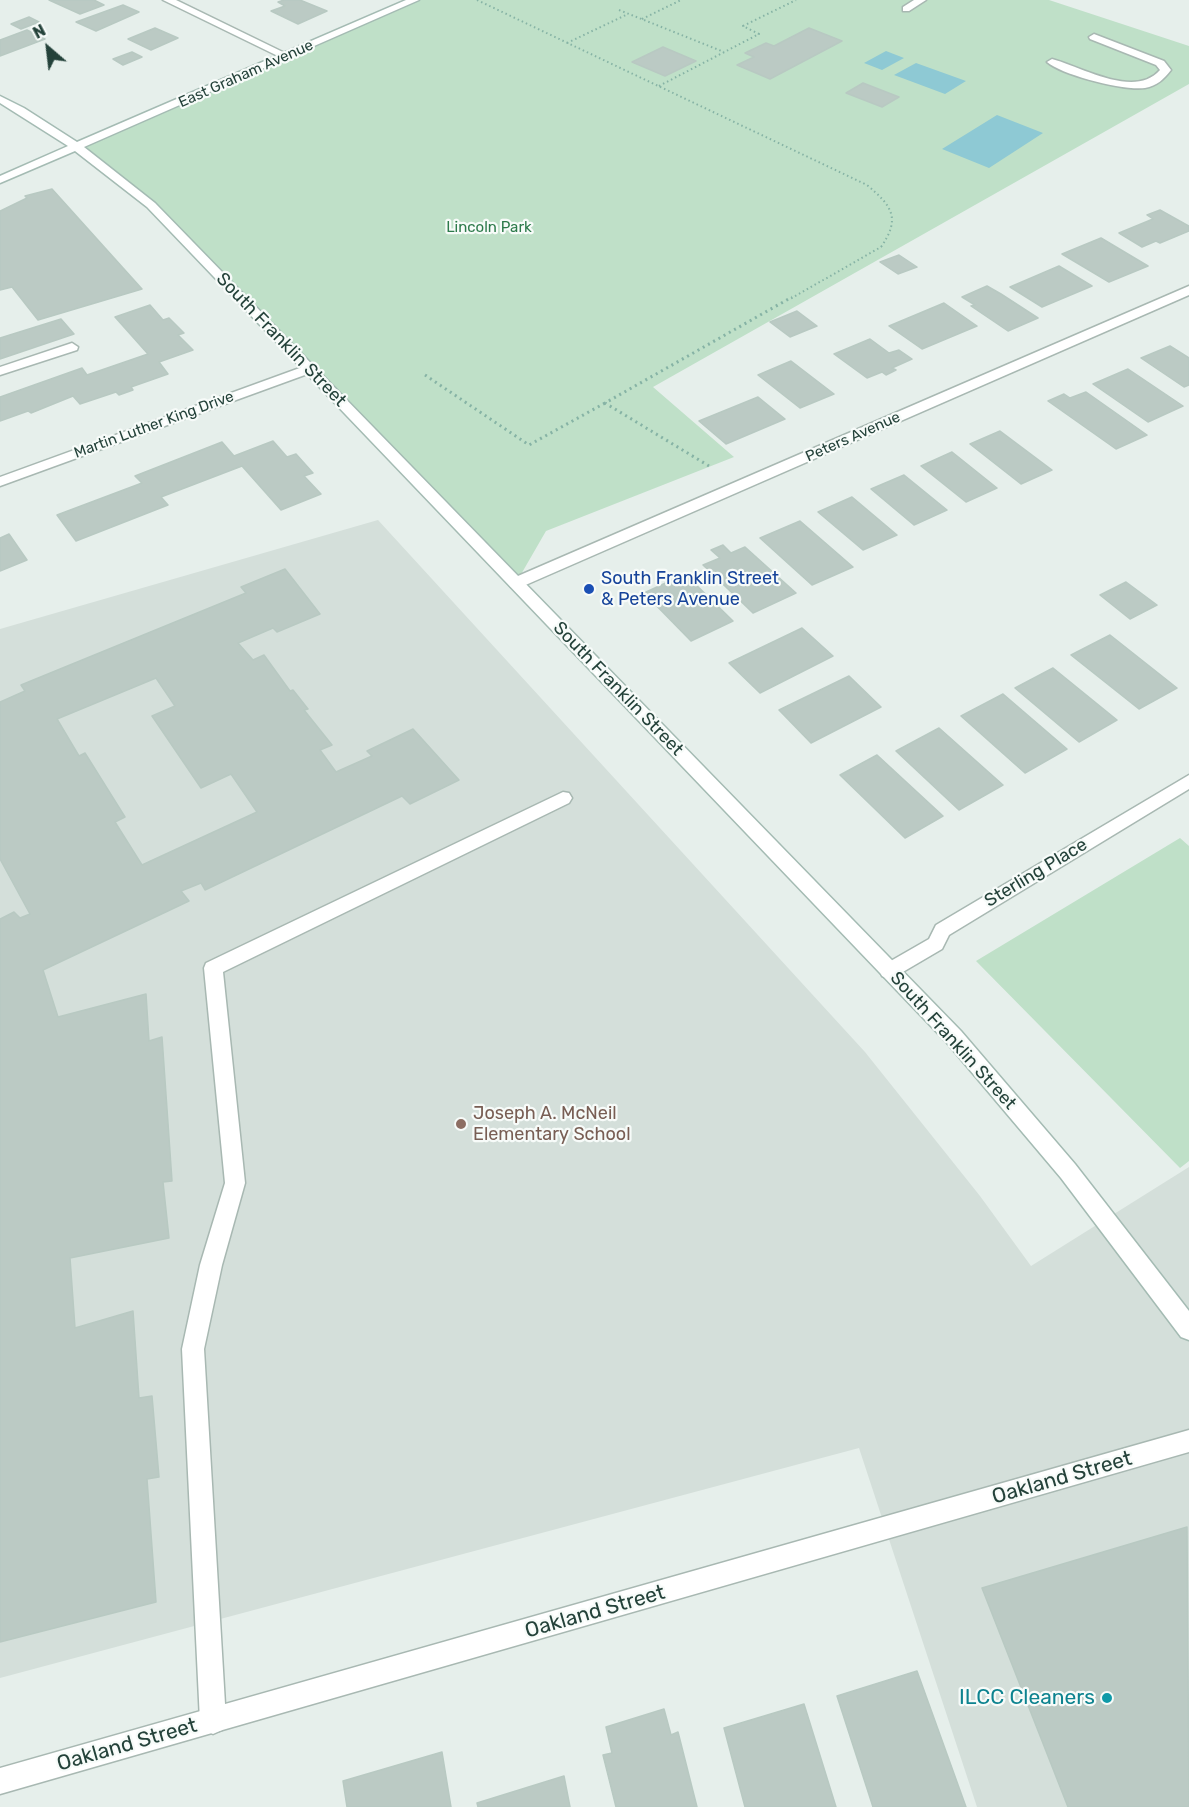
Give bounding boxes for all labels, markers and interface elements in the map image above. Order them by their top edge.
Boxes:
north arrow [18,18,78,78]
text: N [30,21,49,43]
street label: East Graham Avenue [176,36,316,112]
park label: Lincoln Park [446,219,532,237]
street label: South Franklin Street [211,268,351,412]
street label: Martin Luther King Drive [72,388,236,462]
street label: Peters Avenue [803,408,903,466]
place label: South Franklin Street & Peters Avenue [601,568,779,610]
marker: South Franklin Street & Peters Avenue [582,582,596,596]
street label: South Franklin Street [548,617,688,761]
street label: Sterling Place [981,834,1091,912]
street label: South Franklin Street [885,968,1021,1114]
place label: Joseph A. McNeil Elementary School [473,1103,631,1146]
marker: Joseph A. McNeil Elementary School [454,1117,468,1131]
street label: Oakland Street [989,1446,1135,1510]
street label: Oakland Street [522,1580,668,1644]
place label: ILCC Cleaners [959,1685,1095,1711]
marker: ILCC Cleaners [1100,1691,1114,1705]
street label: Oakland Street [54,1713,200,1777]

